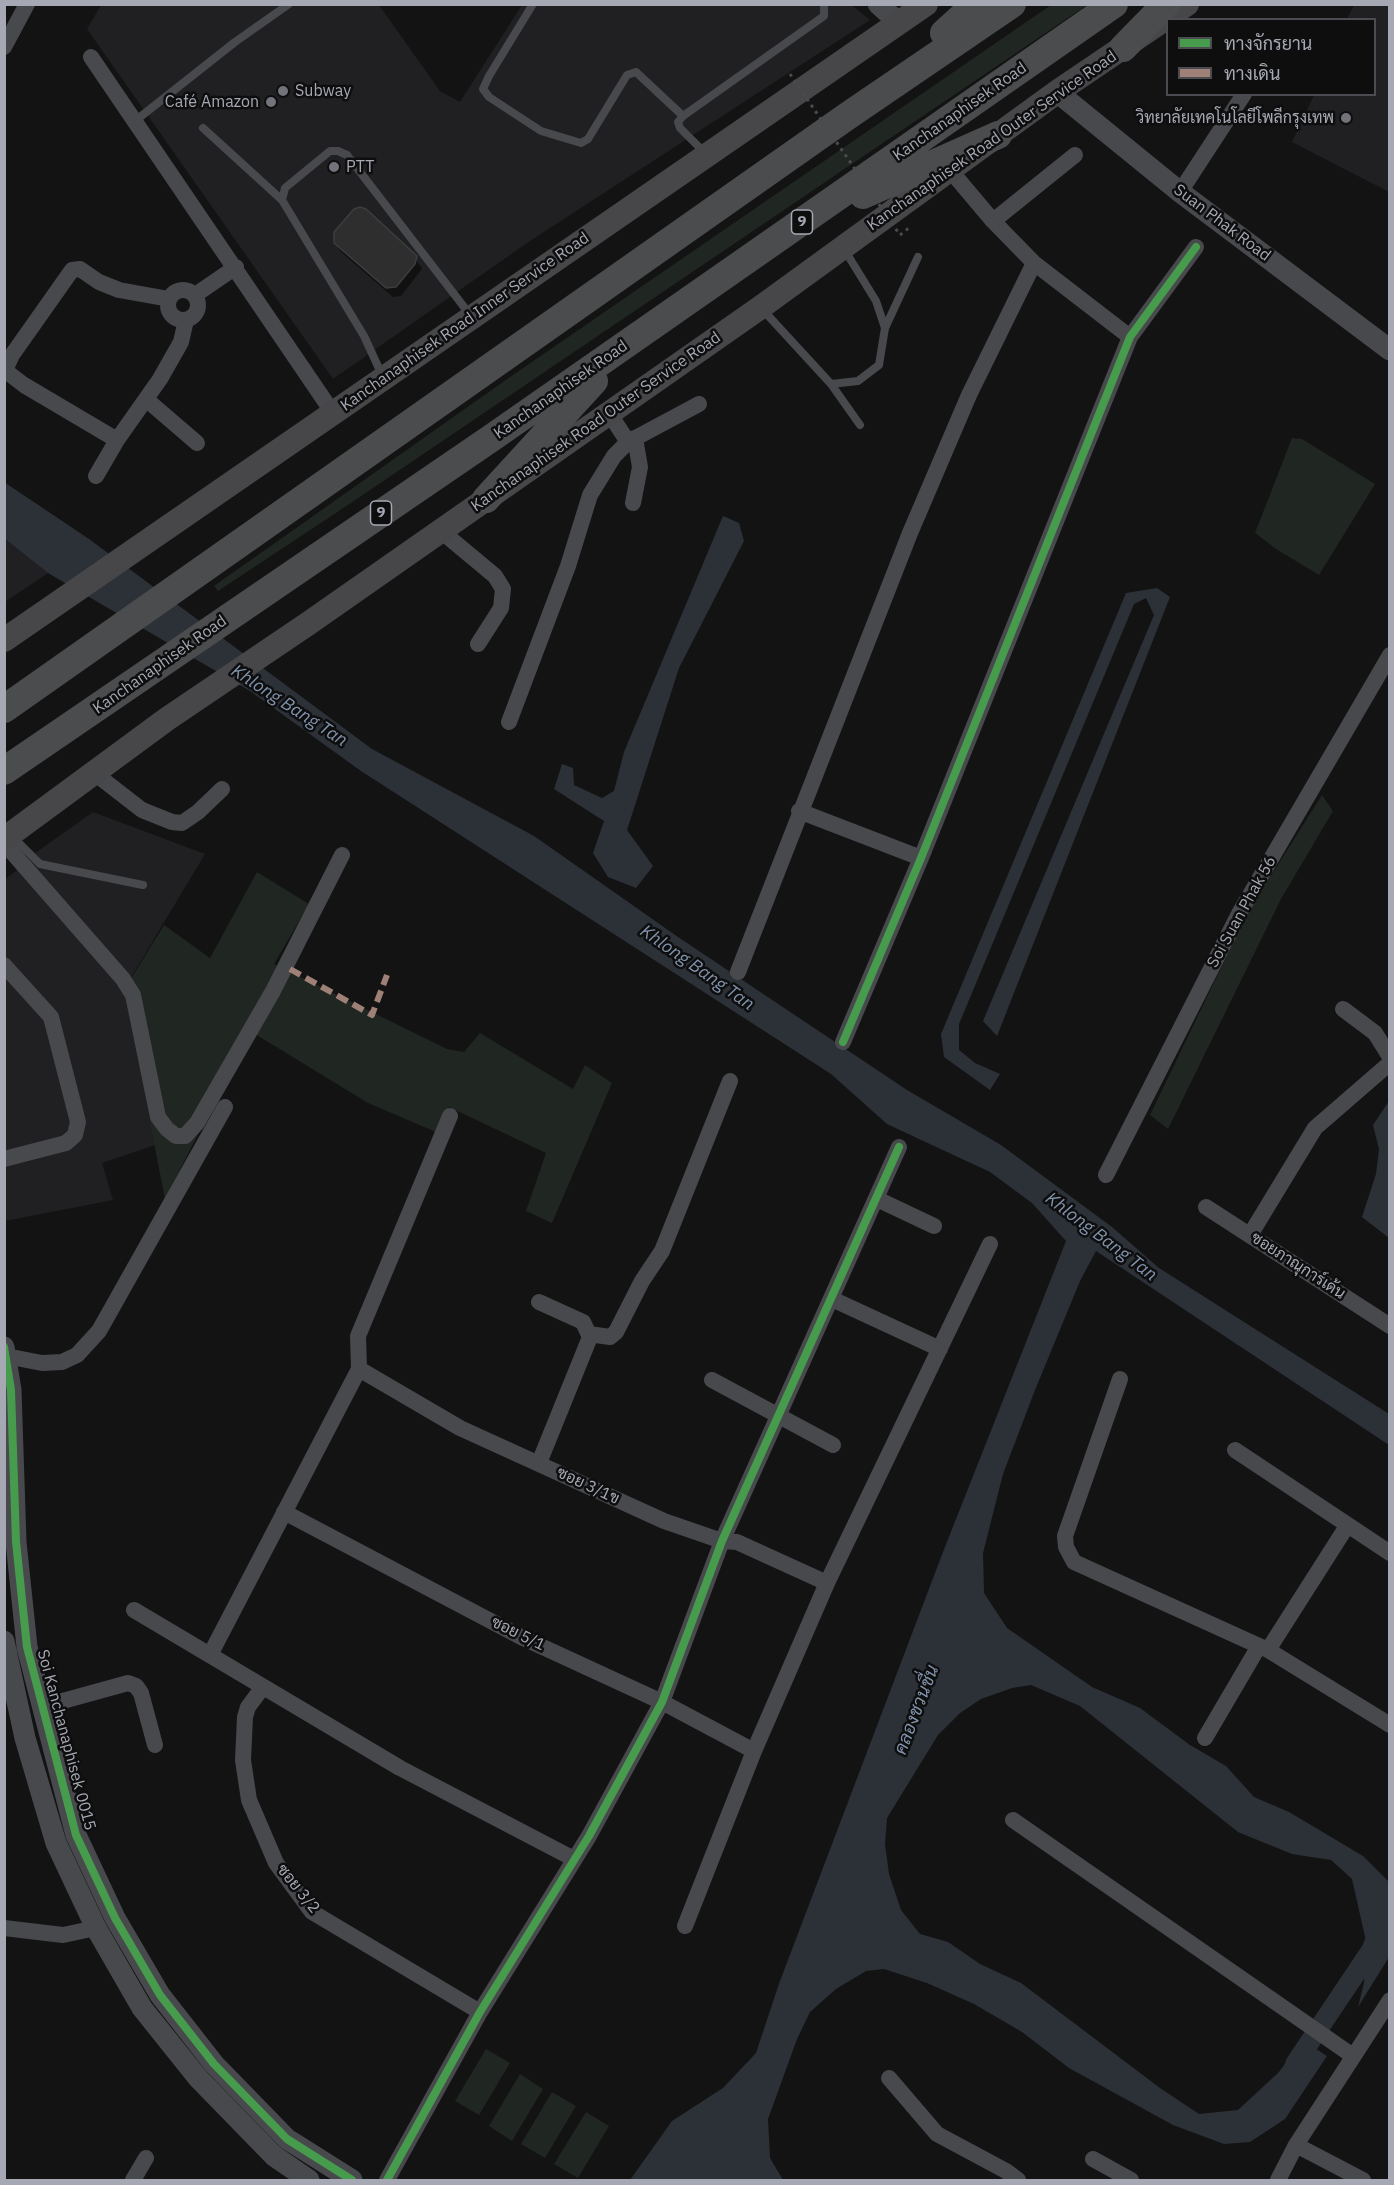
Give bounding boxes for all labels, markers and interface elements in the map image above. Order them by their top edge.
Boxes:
legend [1166,18,1376,96]
text: ทางจักรยาน [1224,32,1312,55]
street label: Kanchanaphisek Road Outer Service Road [864,47,1120,235]
street label: Kanchanaphisek Road [889,59,1031,165]
text: ทางเดิน [1224,62,1280,85]
place label: Subway [295,81,351,101]
marker: Subway [276,84,290,98]
place label: Café Amazon [165,92,259,112]
marker: Café Amazon [264,95,278,109]
place label: วิทยาลัยเทคโนโลยีโพลีกรุงเทพ [1136,108,1334,128]
marker: วิทยาลัยเทคโนโลยีโพลีกรุงเทพ [1339,111,1353,125]
place label: PTT [346,157,374,177]
marker: PTT [327,160,341,174]
street label: Suan Phak Road [1170,180,1274,266]
road number: 9 [792,210,812,234]
street label: Kanchanaphisek Road Inner Service Road [337,228,593,416]
street label: Kanchanaphisek Road Outer Service Road [468,328,724,516]
street label: Kanchanaphisek Road [490,337,632,443]
road number: 9 [370,501,392,525]
street label: Kanchanaphisek Road [89,612,231,718]
water label: Khlong Bang Tan [227,660,351,752]
street label: Soi Suan Phak 56 [1203,853,1281,971]
water label: Khlong Bang Tan [636,921,758,1015]
water label: Khlong Bang Tan [1041,1188,1161,1286]
street label: ซอยภาณุการ์เด้น [1247,1228,1349,1304]
street label: ซอย 3/1ข [554,1463,622,1509]
street label: ซอย 5/1 [488,1613,548,1655]
street label: Soi Kanchanaphisek 0015 [33,1647,99,1833]
water label: คลองชวนชื่น [890,1662,944,1758]
street label: ซอย 3/2 [272,1861,324,1917]

